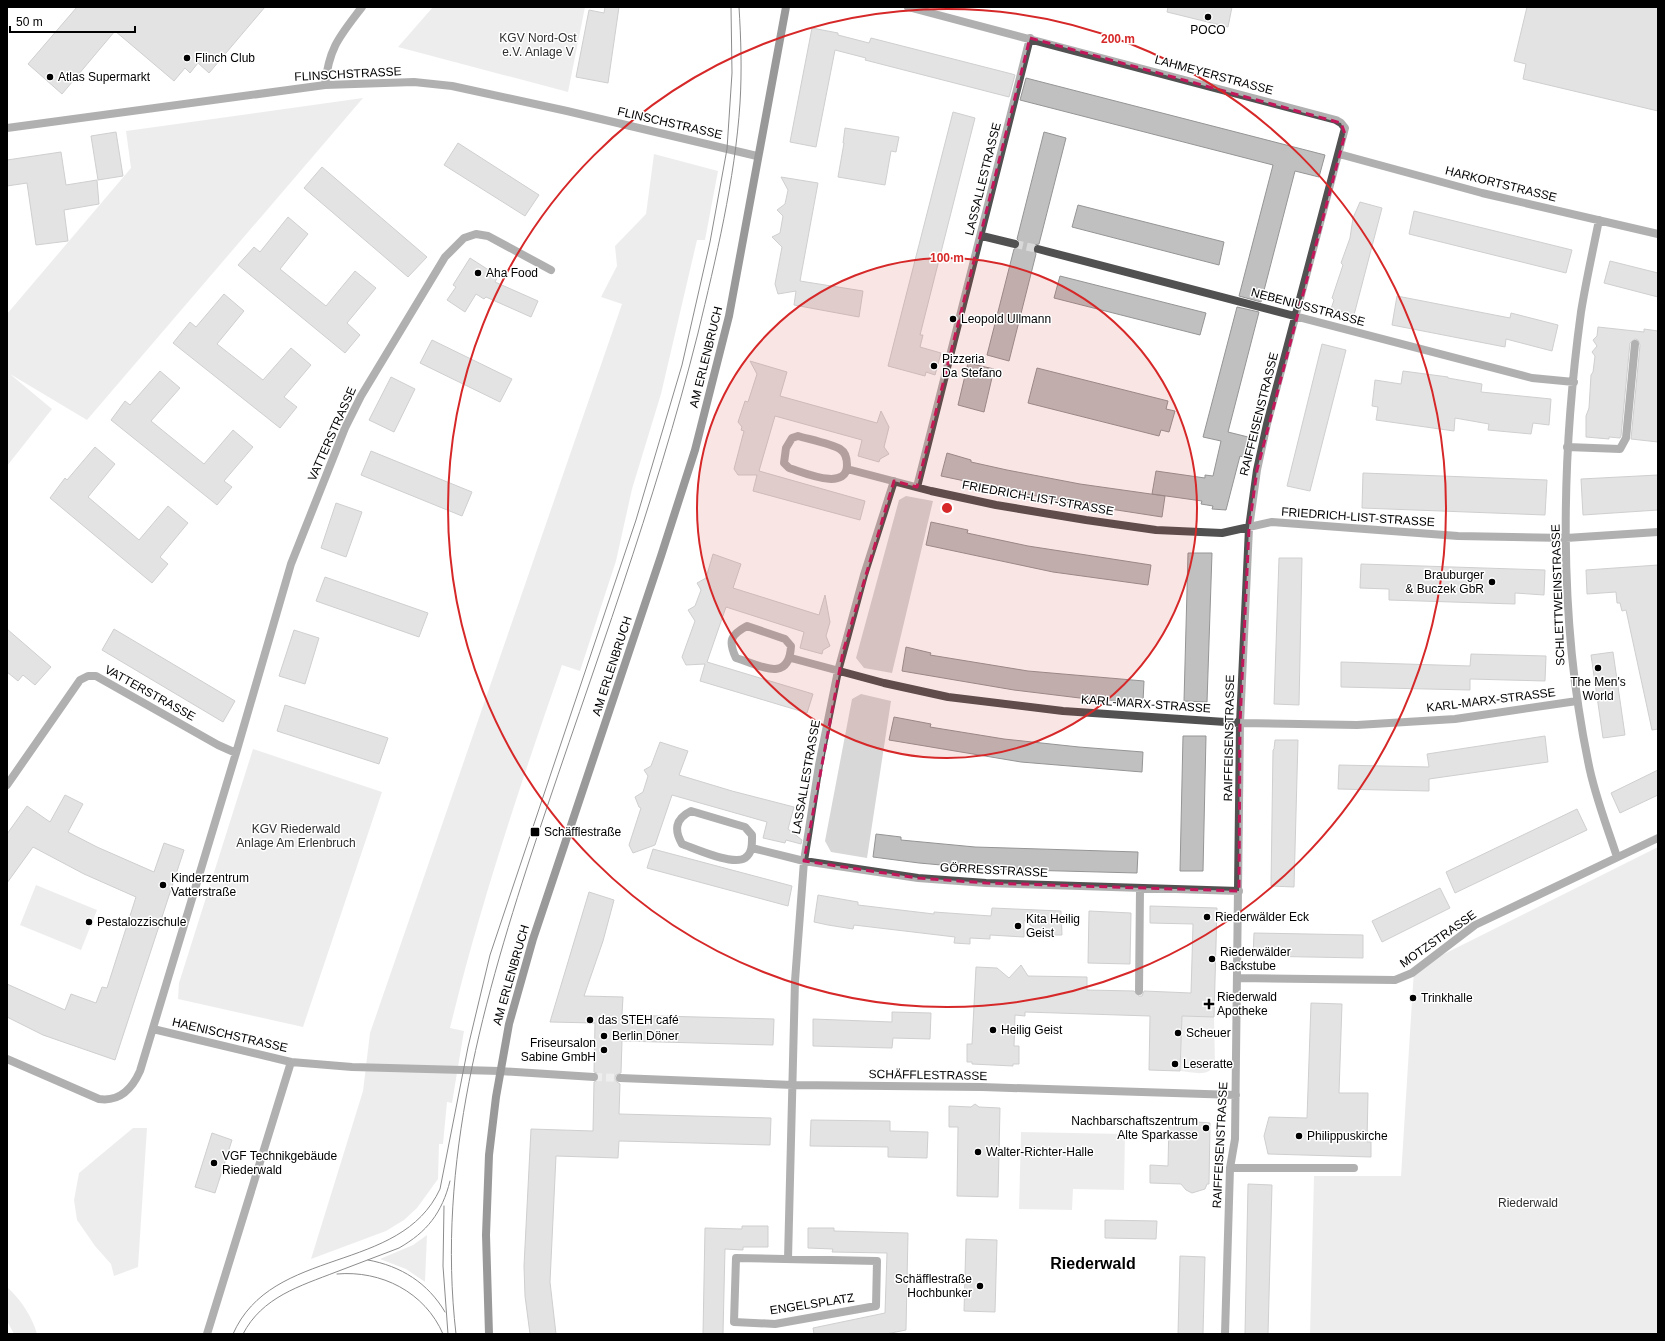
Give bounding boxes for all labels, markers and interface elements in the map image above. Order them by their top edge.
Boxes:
scale bar [10,8,135,34]
marker: POCO [1203,12,1213,22]
text: 50 m [16,15,43,29]
place label: POCO [1190,23,1226,37]
park label: KGV Nord-Ost e.V. Anlage V [499,31,577,59]
text: 200 m [1101,32,1135,46]
place label: Flinch Club [195,51,255,65]
street label: LAHMEYERSTRASSE [1153,52,1275,98]
marker: Flinch Club [182,53,192,63]
street label: FLINSCHSTRASSE [294,64,402,84]
place label: Atlas Supermarkt [58,70,151,84]
marker: Atlas Supermarkt [45,72,55,82]
street label: FLINSCHSTRASSE [616,104,724,142]
street label: LASSALLESTRASSE [962,121,1004,237]
street label: HARKORTSTRASSE [1444,163,1558,205]
text: 100 m [930,251,964,265]
place label: Aha Food [486,266,538,280]
marker: Aha Food [473,268,483,278]
street label: NEBENIUSSTRASSE [1250,285,1366,329]
street label: AM ERLENBRUCH [687,305,725,409]
place label: Leopold Ullmann [961,312,1051,326]
marker: Leopold Ullmann [948,314,958,324]
street label: RAIFFEISENSTRASSE [1237,351,1281,477]
place label: Pizzeria Da Stefano [942,352,1002,380]
marker: Pizzeria Da Stefano [929,361,939,371]
street label: VATTERSTRASSE [305,385,359,483]
street label: FRIEDRICH-LIST-STRASSE [961,478,1115,518]
centre of rings [940,501,954,515]
street label: FRIEDRICH-LIST-STRASSE [1281,505,1435,529]
street label: SCHLETTWEINSTRASSE [1549,524,1567,666]
place label: Brauburger & Buczek GbR [1405,568,1484,596]
marker: Brauburger & Buczek GbR [1487,577,1497,587]
street label: AM ERLENBRUCH [589,614,635,718]
street label: VATTERSTRASSE [102,662,198,724]
marker: The Men's World [1593,663,1603,673]
street label: RAIFFEISENSTRASSE [1221,675,1237,801]
place label: The Men's World [1570,675,1626,703]
street label: KARL-MARX-STRASSE [1426,685,1556,715]
street label: KARL-MARX-STRASSE [1081,692,1211,716]
street label: LASSALLESTRASSE [789,719,823,835]
park label: KGV Riederwald Anlage Am Erlenbruch [236,822,356,850]
place label: Schäfflestraße [544,825,621,839]
marker: Schäfflestraße [529,826,541,838]
street label: GÖRRESSTRASSE [940,860,1048,880]
place label: Kinderzentrum Vatterstraße [171,871,249,899]
marker: Kinderzentrum Vatterstraße [158,880,168,890]
street label: MOTZSTRASSE [1397,907,1479,971]
place label: Riederwälder Eck [1215,910,1310,924]
place label: Kita Heilig Geist [1026,912,1080,940]
marker: Riederwälder Eck [1202,912,1212,922]
place label: Pestalozzischule [97,915,187,929]
marker: Pestalozzischule [84,917,94,927]
marker: Kita Heilig Geist [1013,921,1023,931]
street label: AM ERLENBRUCH [490,923,532,1027]
place label: Riederwälder Backstube [1220,945,1291,973]
marker: Riederwälder Backstube [1207,954,1217,964]
place label: Riederwald Apotheke [1217,990,1277,1018]
place label: Trinkhalle [1421,991,1473,1005]
marker: Trinkhalle [1408,993,1418,1003]
marker: Riederwald Apotheke [1204,999,1214,1009]
place label: das STEH café [598,1013,679,1027]
street label: HAENISCHSTRASSE [171,1015,289,1055]
marker: das STEH café [585,1015,595,1025]
place label: Heilig Geist [1001,1023,1063,1037]
marker: Heilig Geist [988,1025,998,1035]
place label: Scheuer [1186,1026,1231,1040]
marker: Scheuer [1173,1028,1183,1038]
place label: Berlin Döner [612,1029,679,1043]
marker: Berlin Döner [599,1031,609,1041]
place label: Friseursalon Sabine GmbH [521,1036,596,1064]
marker: Friseursalon Sabine GmbH [599,1045,609,1055]
place label: Leseratte [1183,1057,1233,1071]
marker: Leseratte [1170,1059,1180,1069]
street label: SCHÄFFLESTRASSE [869,1067,987,1083]
street label: RAIFFEISENSTRASSE [1210,1081,1230,1209]
place label: Nachbarschaftszentrum Alte Sparkasse [1071,1114,1198,1142]
marker: Nachbarschaftszentrum Alte Sparkasse [1201,1123,1211,1133]
place label: Philippuskirche [1307,1129,1388,1143]
marker: Philippuskirche [1294,1131,1304,1141]
place label: Walter-Richter-Halle [986,1145,1094,1159]
marker: Walter-Richter-Halle [973,1147,983,1157]
place label: VGF Technikgebäude Riederwald [222,1149,338,1177]
marker: VGF Technikgebäude Riederwald [209,1158,219,1168]
park label: Riederwald [1498,1196,1558,1210]
district label: Riederwald [1050,1255,1136,1272]
place label: Schäfflestraße Hochbunker [895,1272,972,1300]
marker: Schäfflestraße Hochbunker [975,1281,985,1291]
street label: ENGELSPLATZ [769,1290,855,1318]

